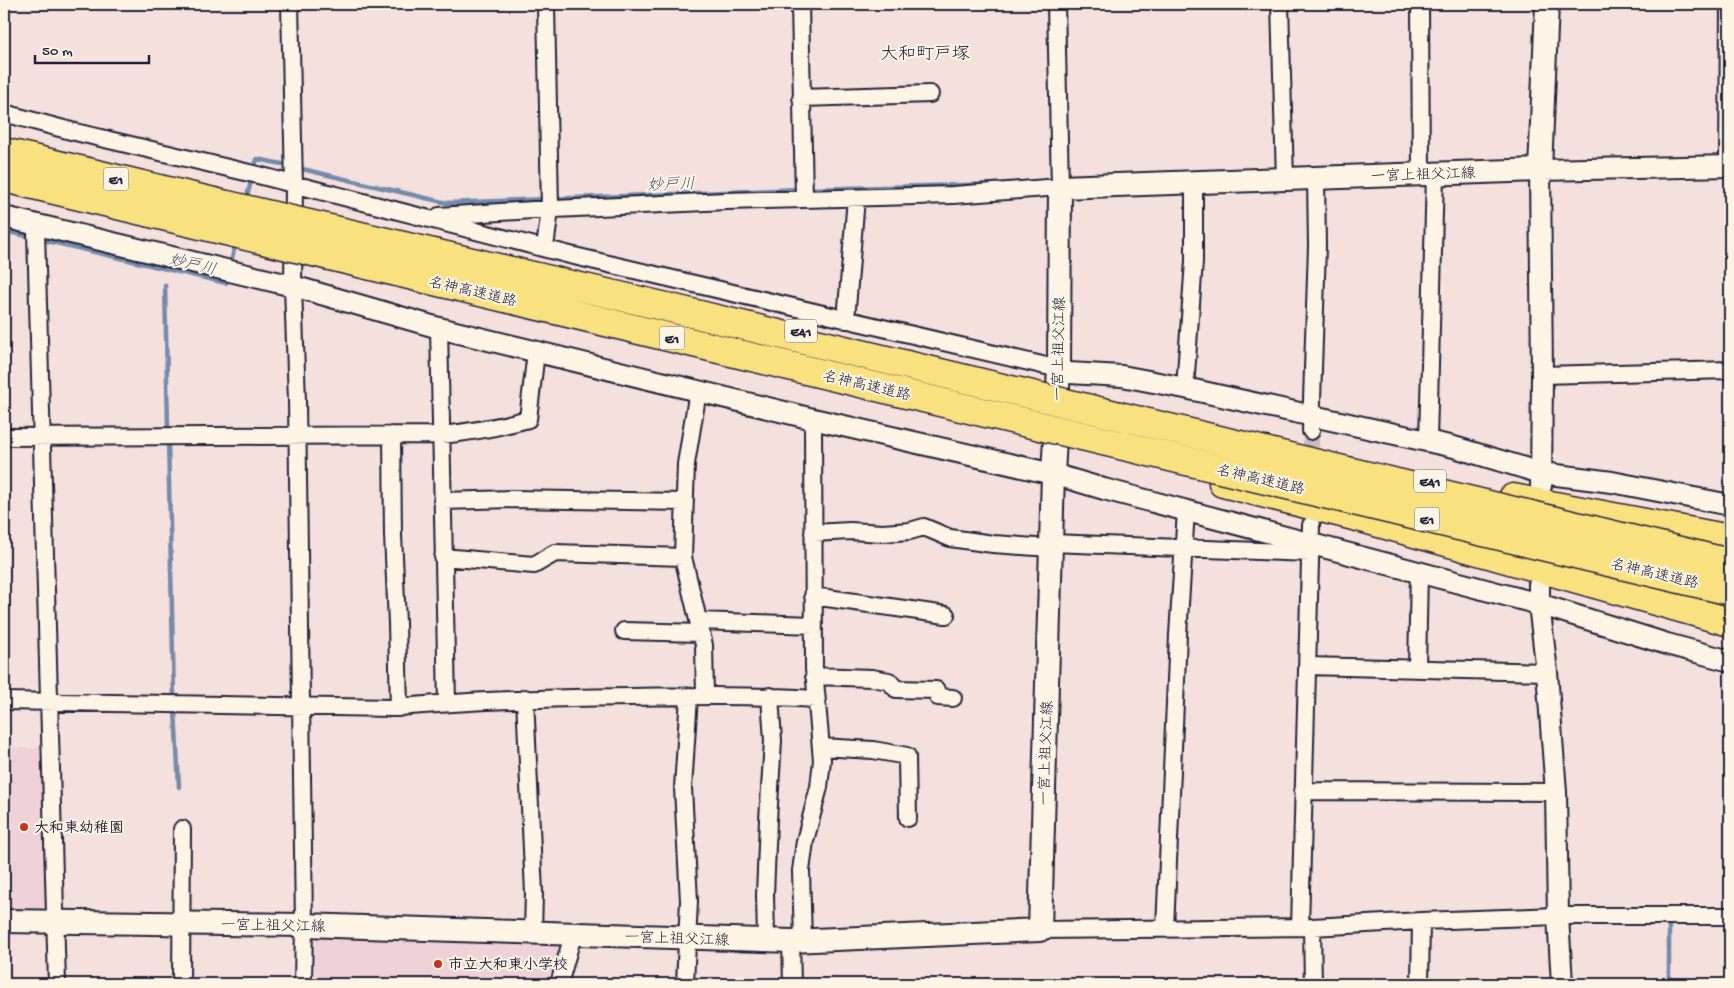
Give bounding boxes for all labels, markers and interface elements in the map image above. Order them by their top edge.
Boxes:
scale bar [35,32,149,64]
text: 50 m [42,43,73,61]
district label: 大和町戸塚 [880,44,970,66]
street label: 一宮上祖父江線 [1370,164,1476,187]
road number: E1 [104,168,128,190]
water label: 妙戸川 [647,175,695,197]
water label: 妙戸川 [167,251,218,281]
street label: 名神高速道路 [427,273,519,312]
street label: 一宮上祖父江線 [1049,296,1070,402]
road number: E41 [785,320,817,342]
road number: E1 [660,326,684,349]
street label: 名神高速道路 [821,367,913,406]
street label: 名神高速道路 [1215,461,1307,500]
road number: E41 [1414,470,1446,492]
road number: E1 [1414,508,1440,530]
street label: 名神高速道路 [1609,555,1701,594]
street label: 一宮上祖父江線 [1035,700,1058,806]
place label: 大和東幼稚園 [34,819,124,838]
marker: 大和東幼稚園 [18,821,30,833]
street label: 一宮上祖父江線 [220,916,326,937]
street label: 一宮上祖父江線 [624,928,730,951]
place label: 市立大和東小学校 [448,956,568,975]
marker: 市立大和東小学校 [432,958,444,970]

